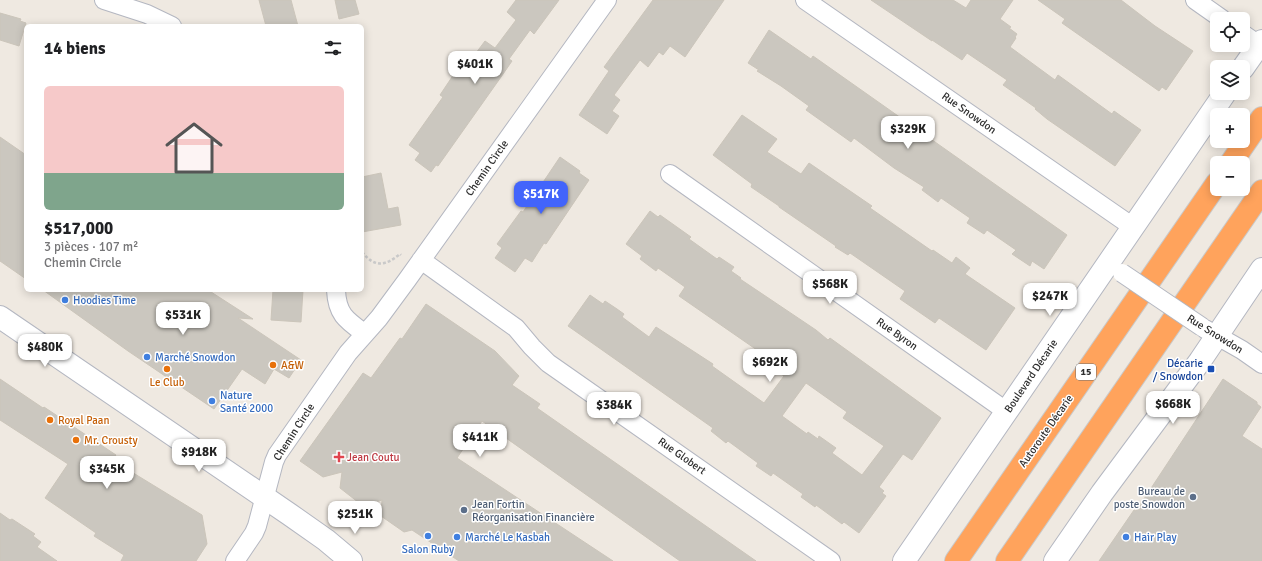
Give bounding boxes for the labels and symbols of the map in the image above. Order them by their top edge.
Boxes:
pin: $401K [447,51,503,85]
street label: Rue Snowdon [939,89,999,137]
pin: $329K [880,116,936,150]
street label: Chemin Circle [463,137,511,199]
pin: $517K [513,181,569,215]
pin: $568K [802,271,858,305]
pin: $247K [1022,283,1078,317]
place label: Hoodies Time [73,294,136,307]
marker: Hoodies Time [60,295,70,305]
pin: $531K [155,302,211,336]
street label: Rue Snowdon [1185,312,1245,356]
street label: Rue Byron [874,315,920,353]
pin: $480K [17,334,73,368]
street label: Boulevard Décarie [1002,337,1060,415]
pin: $692K [742,349,798,383]
place label: Marché Snowdon [155,351,236,364]
marker: Marché Snowdon [142,352,152,362]
place label: Décarie / Snowdon [1153,357,1203,383]
place label: A&W [281,359,305,372]
marker: A&W [268,360,278,370]
marker: Le Club [162,364,172,374]
road number: 15 [1076,364,1096,380]
marker: Décarie / Snowdon [1206,364,1216,374]
place label: Le Club [150,376,185,389]
place label: Nature Santé 2000 [220,389,273,415]
pin: $668K [1145,391,1201,425]
pin: $384K [586,392,642,426]
street label: Autoroute Décarie [1016,392,1076,470]
marker: Nature Santé 2000 [207,396,217,406]
street label: Chemin Circle [271,401,317,463]
place label: Royal Paan [58,414,109,427]
marker: Royal Paan [45,415,55,425]
pin: $411K [452,424,508,458]
place label: Mr. Crousty [84,434,138,447]
marker: Mr. Crousty [71,435,81,445]
street label: Rue Globert [655,435,709,477]
pin: $918K [171,439,227,473]
place label: Jean Coutu [347,451,400,464]
marker: Jean Coutu [334,452,344,462]
pin: $345K [79,456,135,490]
place label: Bureau de poste Snowdon [1114,485,1185,511]
marker: Bureau de poste Snowdon [1188,492,1198,502]
place label: Jean Fortin Réorganisation Financière [472,498,595,524]
pin: $251K [327,501,383,535]
marker: Jean Fortin Réorganisation Financière [459,505,469,515]
marker: Salon Ruby [423,531,433,541]
place label: Marché Le Kasbah [465,531,550,544]
place label: Hair Play [1134,531,1177,544]
marker: Marché Le Kasbah [452,532,462,542]
marker: Hair Play [1121,532,1131,542]
place label: Salon Ruby [402,543,455,556]

